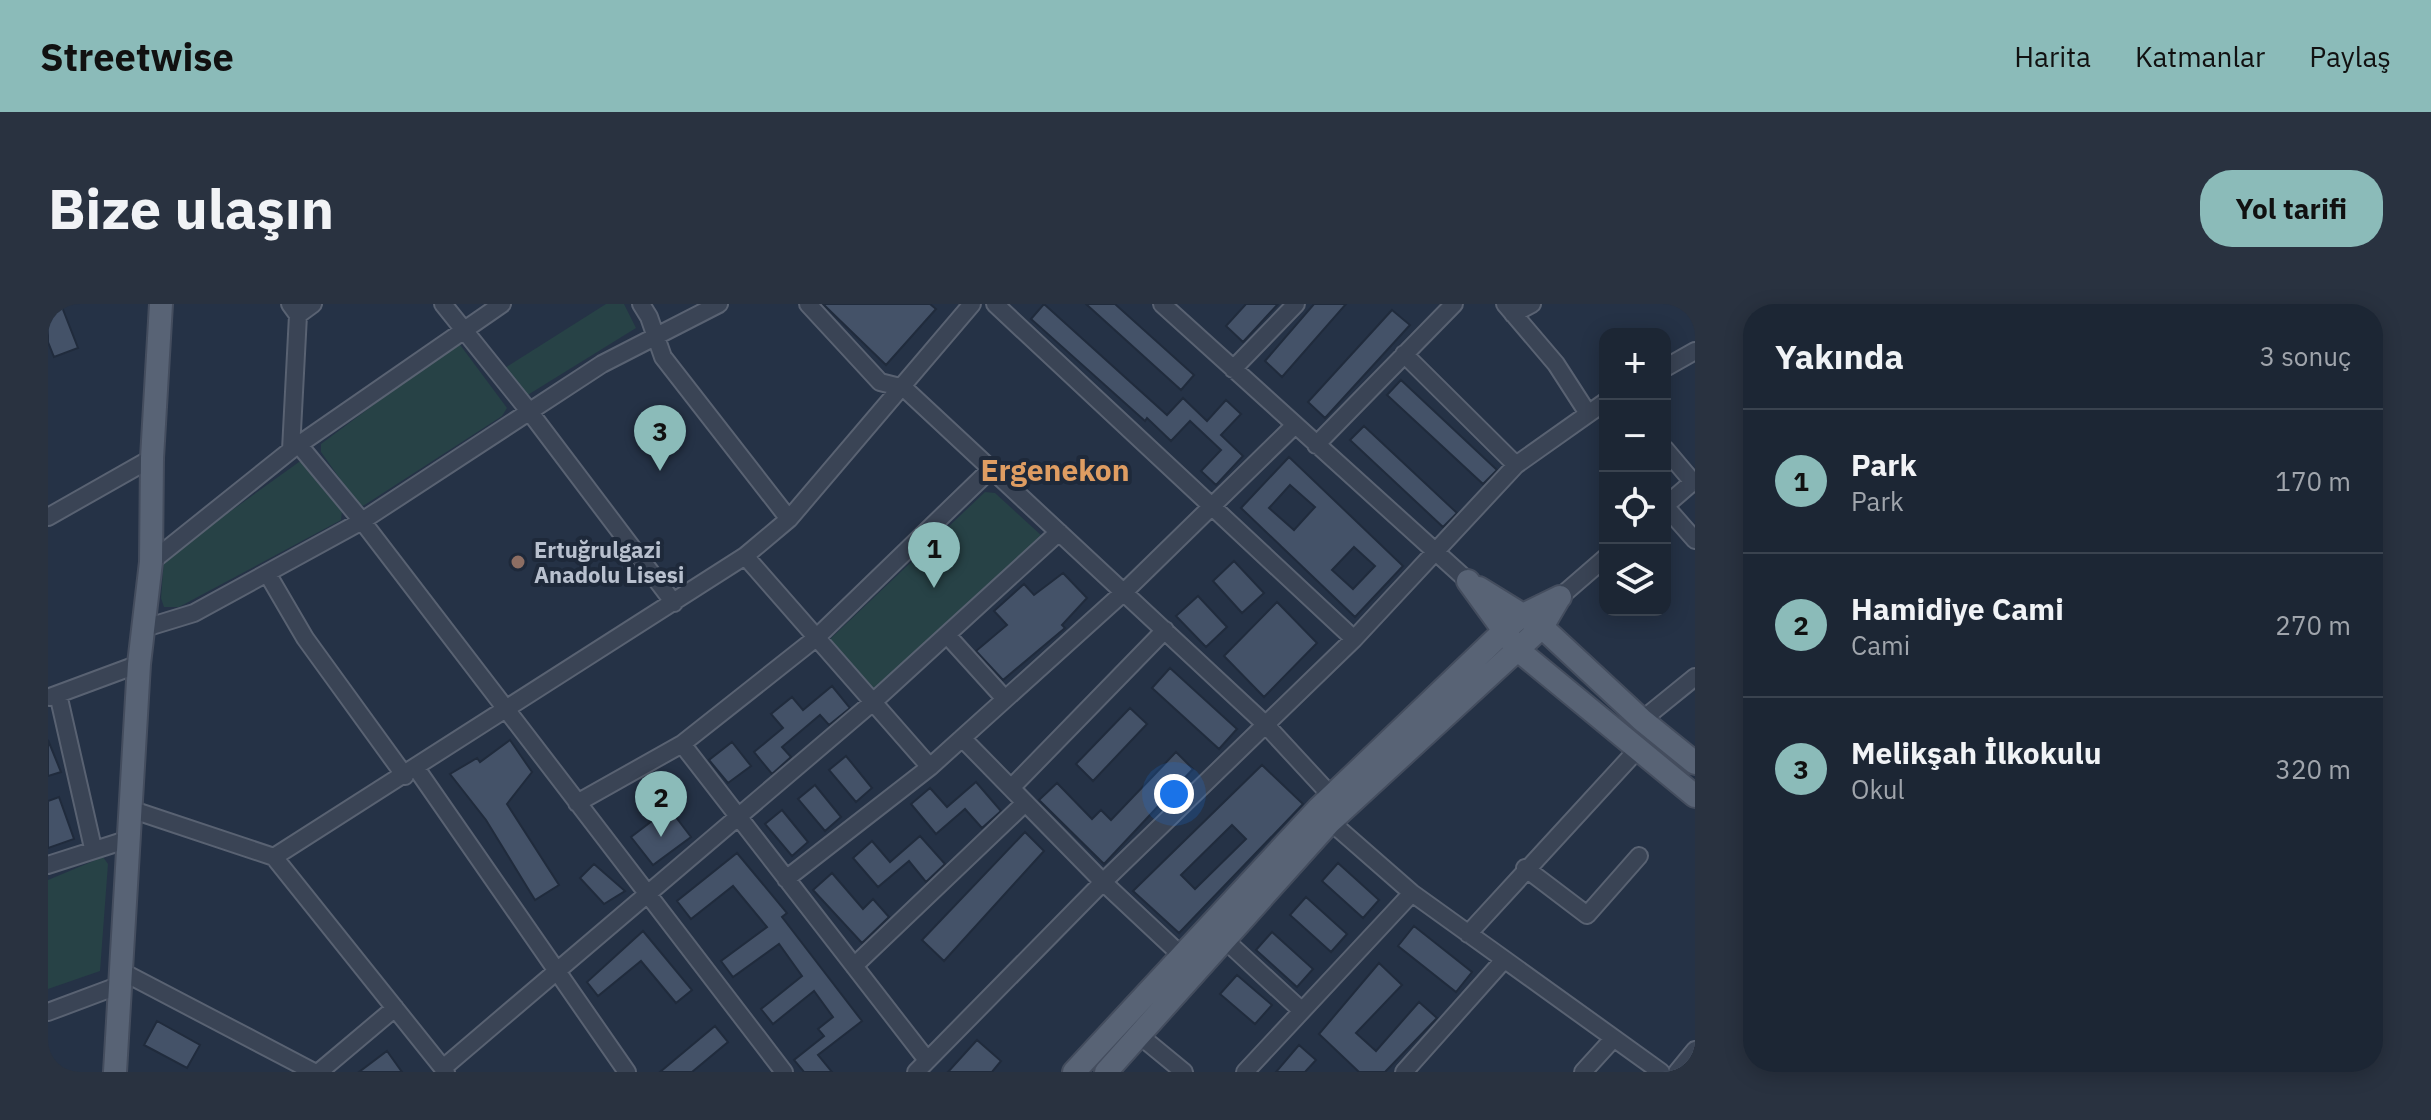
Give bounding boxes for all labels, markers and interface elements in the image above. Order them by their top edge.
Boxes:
text: Streetwise [40,32,234,81]
text: Harita [2014,38,2091,75]
text: Katmanlar [2135,38,2265,75]
text: Paylaş [2309,38,2391,75]
button: Yol tarifi [2200,170,2383,247]
text: Bize ulaşın [48,172,334,244]
map controls [1599,328,1671,616]
button: + [1599,328,1671,400]
text: Yakında [1775,334,1904,378]
text: 3 sonuç [2259,339,2351,373]
button: − [1599,400,1671,472]
pin: 3 [634,405,686,471]
text: Park [1851,445,1917,484]
district label: Ergenekon [980,450,1130,489]
text: 1 [1793,464,1809,498]
text: 170 m [2275,464,2351,498]
button: locate [1599,472,1671,544]
text: Park [1851,484,1904,518]
pin: 1 [908,522,960,588]
place label: Ertuğrulgazi Anadolu Lisesi [534,535,684,589]
button: layers [1599,544,1671,616]
marker: Ertuğrulgazi Anadolu Lisesi [509,553,527,571]
text: Hamidiye Cami [1851,589,2064,628]
text: 2 [1793,608,1809,642]
text: 270 m [2275,608,2351,642]
text: Cami [1851,628,1910,662]
text: Melikşah İlkokulu [1851,733,2102,772]
text: 3 [1793,752,1809,786]
text: 320 m [2275,752,2351,786]
pin: 2 [635,771,687,837]
text: Okul [1851,772,1905,806]
your location [1154,774,1194,814]

